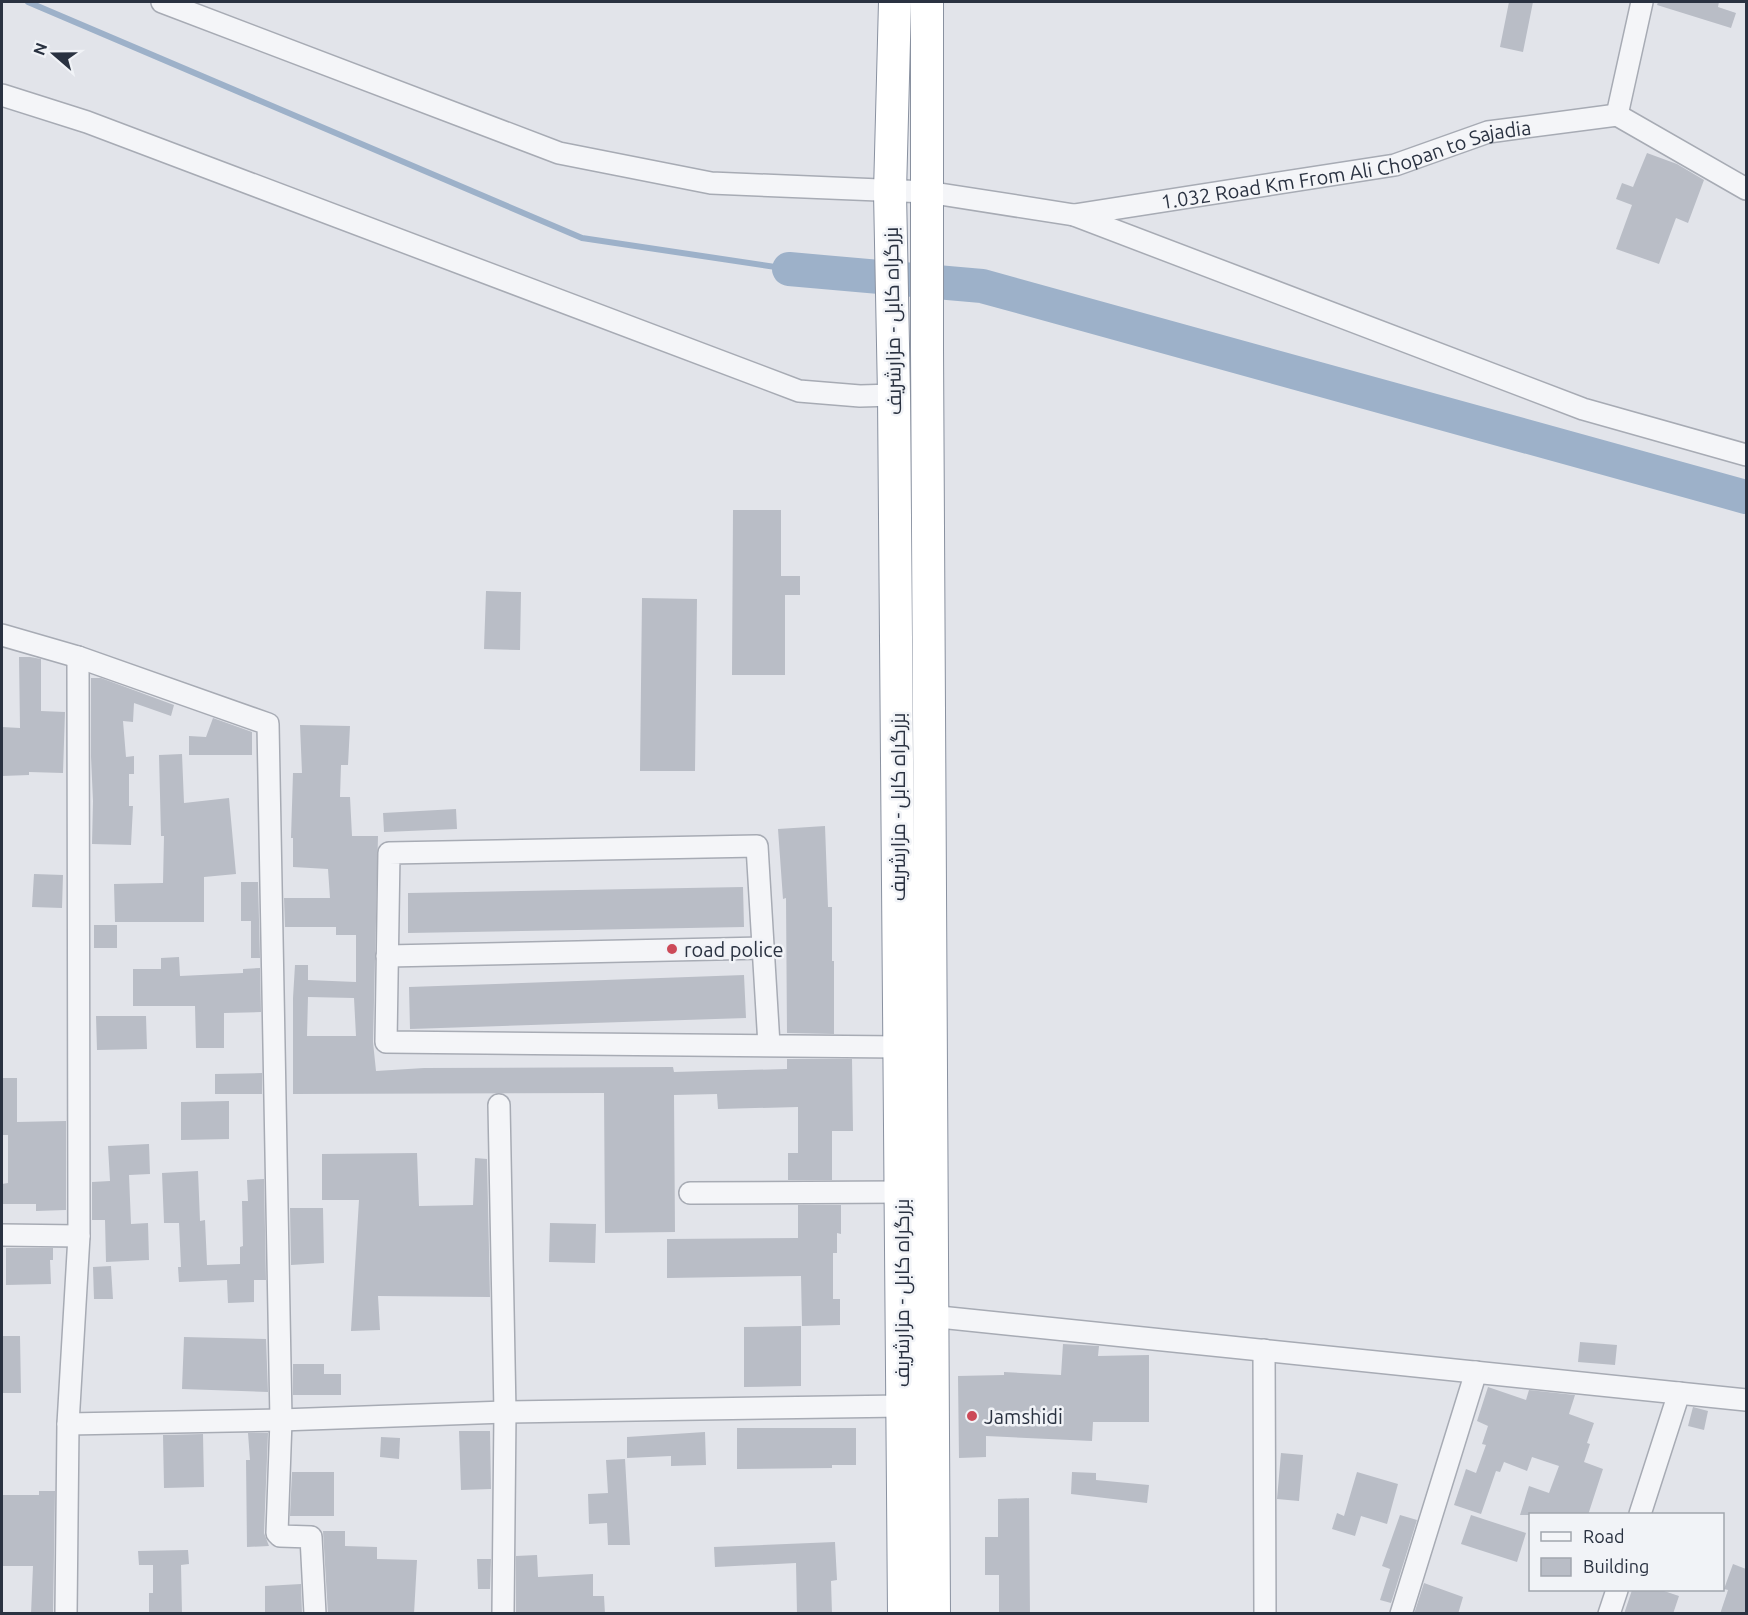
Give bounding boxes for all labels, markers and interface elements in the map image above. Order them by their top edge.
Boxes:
north arrow [24,24,84,84]
text: N [29,40,50,58]
street label: 1.032 Road Km From Ali Chopan to Sajadia [1159,115,1532,213]
street label: بزرگراه کابل - مزارشریف [879,227,907,415]
street label: بزرگراه کابل - مزارشریف [886,713,911,901]
place label: road police [684,938,784,961]
marker: road police [665,942,679,956]
street label: بزرگراه کابل - مزارشریف [890,1199,915,1387]
place label: Jamshidi [984,1405,1063,1428]
marker: Jamshidi [965,1409,979,1423]
legend [1529,1513,1724,1591]
text: Road [1583,1526,1625,1546]
text: Building [1583,1556,1649,1576]

